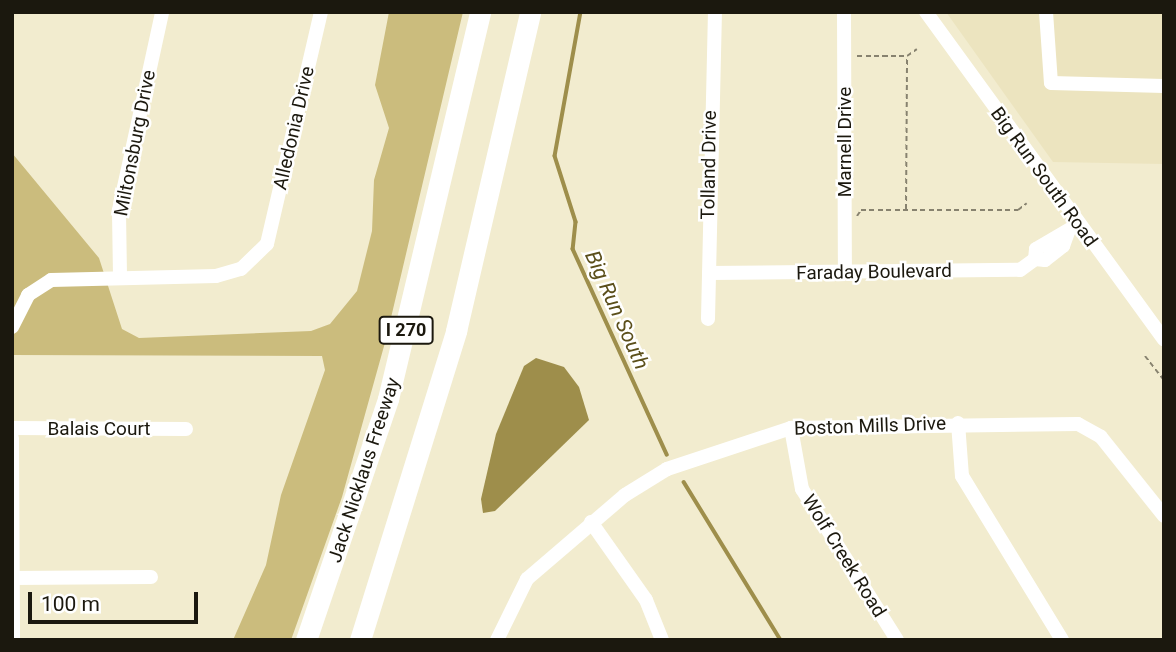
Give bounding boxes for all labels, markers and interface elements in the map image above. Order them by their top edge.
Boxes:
street label: Alledonia Drive [269,64,319,192]
street label: Miltonsburg Drive [110,68,160,218]
street label: Marnell Drive [834,87,856,197]
street label: Big Run South Road [986,103,1102,251]
street label: Tolland Drive [697,110,721,220]
water label: Big Run South [580,247,654,373]
street label: Faraday Boulevard [796,259,952,285]
road number: I 270 [378,316,434,344]
street label: Jack Nicklaus Freeway [323,375,405,565]
street label: Boston Mills Drive [794,412,946,440]
street label: Balais Court [47,418,151,440]
street label: Wolf Creek Road [797,491,891,621]
scale bar [32,578,201,622]
text: 100 m [41,592,100,616]

